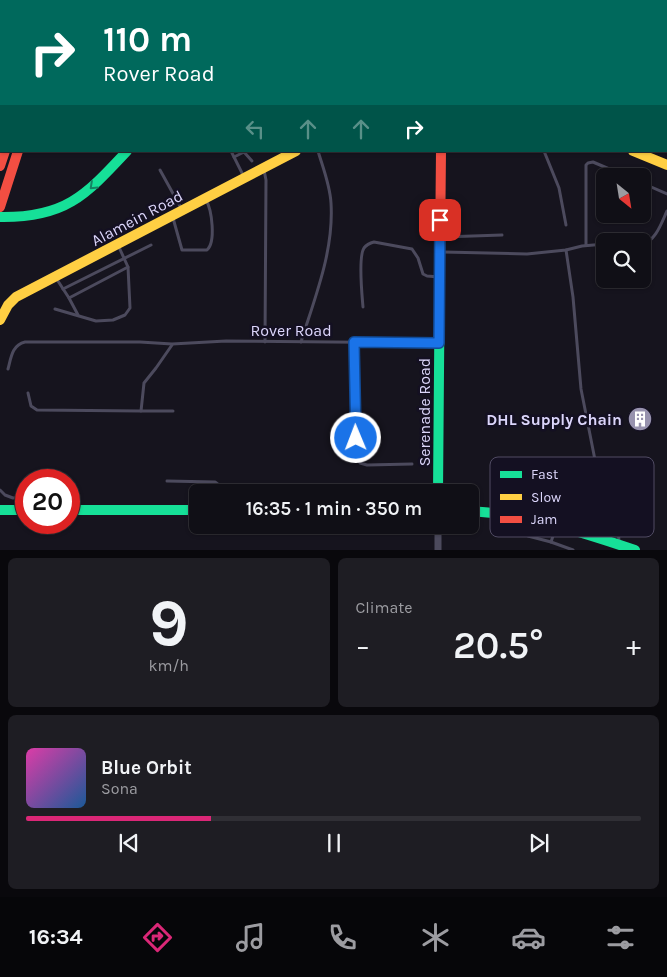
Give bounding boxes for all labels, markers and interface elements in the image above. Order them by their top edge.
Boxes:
text: 110 m [103,19,192,60]
icon: right [20,20,85,85]
text: Rover Road [103,61,215,87]
icon: left [241,115,269,143]
icon: ahead [294,115,322,143]
icon: ahead [347,115,375,143]
icon: right [400,115,428,143]
north arrow [596,168,651,222]
map controls [596,168,651,288]
one-way arrow [90,180,99,189]
street label: Alamein Road [88,186,186,250]
pin [419,199,461,241]
icon: arrive [426,206,454,234]
button: search [596,233,651,288]
street label: Rover Road [250,321,332,340]
street label: Serenade Road [415,358,434,466]
building icon: DHL Supply Chain [627,406,653,432]
place label: DHL Supply Chain [486,410,622,429]
position arrow [329,411,381,463]
legend [490,457,654,537]
text: Fast [531,466,558,483]
speed limit sign: 20 [15,469,80,534]
text: Slow [531,489,561,506]
text: 16:35 · 1 min · 350 m [246,498,422,520]
text: Jam [531,511,557,528]
text: 9 [149,585,189,661]
text: Climate [356,598,413,617]
text: 20.5° [453,623,543,668]
text: − [356,629,370,662]
text: + [626,629,641,662]
text: km/h [148,656,189,675]
text: Blue Orbit [101,757,192,779]
text: Sona [101,779,138,798]
icon: previous [115,829,143,857]
icon: pause [320,829,348,857]
icon: next [525,829,553,857]
icon: directions [140,920,175,955]
icon: music [233,920,268,955]
icon: phone [325,920,360,955]
icon: climate [418,920,453,955]
icon: car [511,920,546,955]
icon: filters [603,920,638,955]
text: 16:34 [29,924,83,950]

